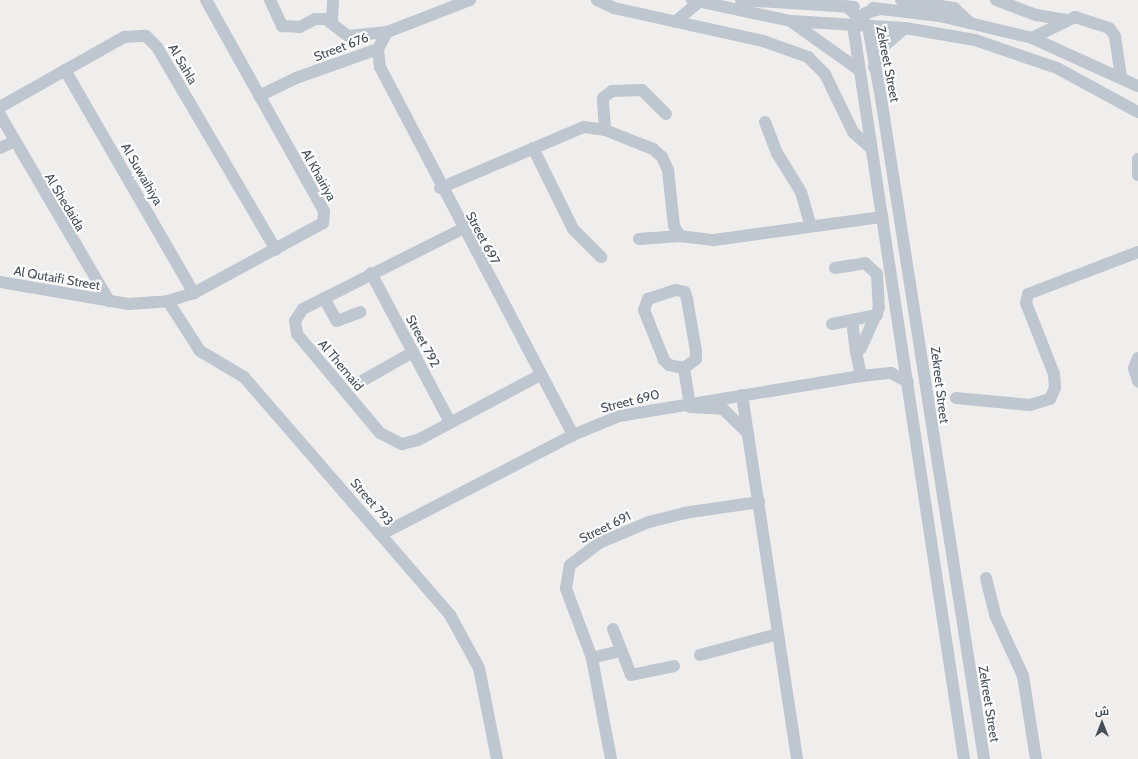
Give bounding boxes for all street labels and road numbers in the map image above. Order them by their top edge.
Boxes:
street label: Zekreet Street [873,25,903,103]
street label: Street 676 [311,29,371,65]
street label: Al Sahla [165,41,201,87]
street label: Al Suwaihiya [118,140,166,208]
street label: Al Khairiya [298,146,340,204]
street label: Al Shedaida [42,170,88,234]
street label: Street 697 [463,209,503,267]
street label: Al Qutaifi Street [13,263,101,293]
street label: Street 792 [403,312,443,370]
street label: Al Themaid [315,336,367,394]
street label: Zekreet Street [928,346,952,424]
street label: Street 690 [599,386,661,416]
street label: Street 793 [347,475,397,529]
street label: Street 691 [577,508,633,546]
street label: Zekreet Street [975,665,1003,743]

